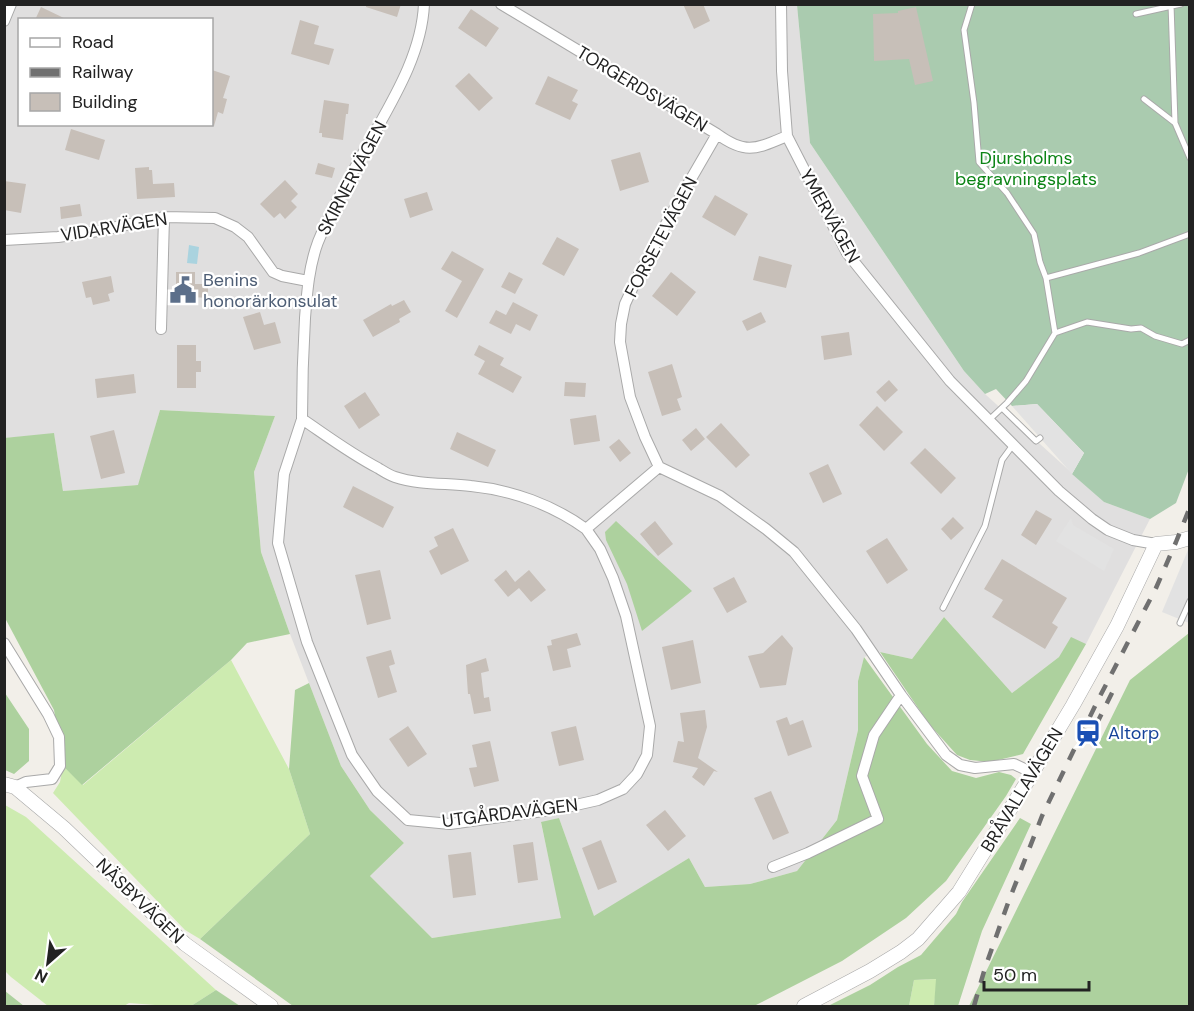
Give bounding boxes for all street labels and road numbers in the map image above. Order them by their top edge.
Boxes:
street label: TORGERDSVÄGEN [572,40,712,138]
street label: SKIRNERVÄGEN [312,117,392,239]
street label: YMERVÄGEN [794,165,866,267]
street label: FORSETEVÄGEN [619,173,703,301]
street label: VIDARVÄGEN [59,207,169,247]
street label: BRÅVALLAVÄGEN [975,723,1069,857]
street label: UTGÅRDAVÄGEN [441,793,579,833]
street label: NÄSBYVÄGEN [91,853,189,949]

